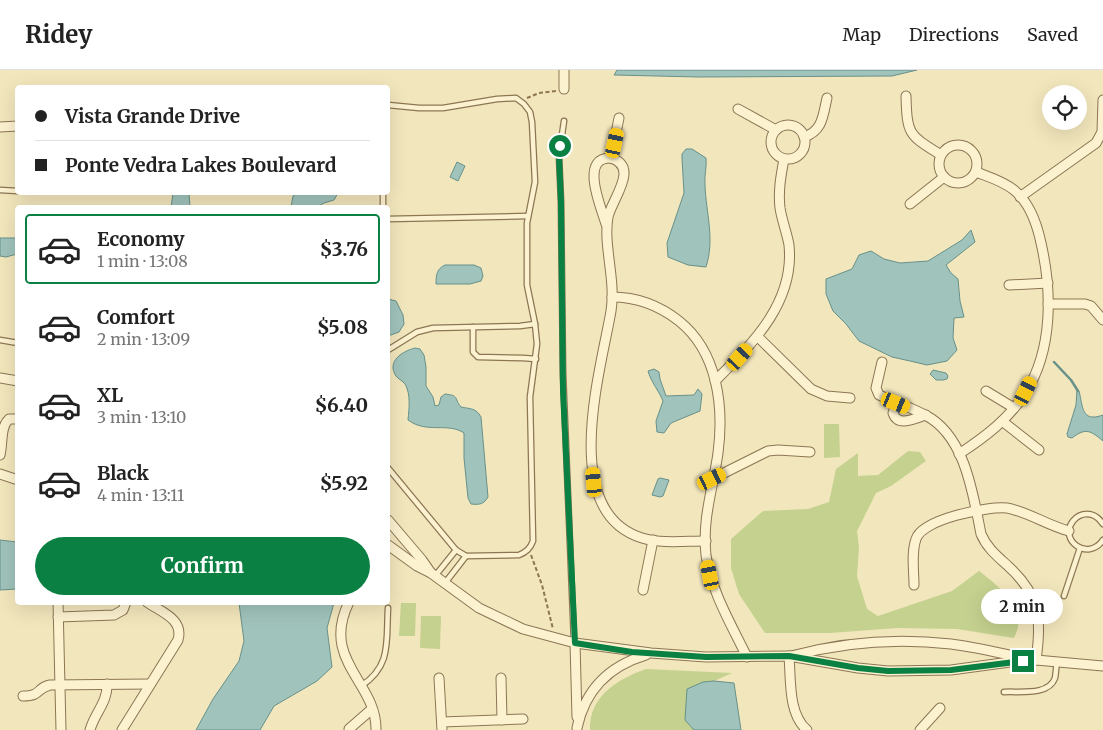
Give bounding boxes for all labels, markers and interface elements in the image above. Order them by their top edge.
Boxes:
text: Ridey [25,19,93,50]
text: Map [843,23,881,46]
text: Directions [909,23,999,46]
text: Saved [1027,23,1078,46]
map controls [1042,85,1087,130]
button: locate [1042,85,1087,130]
text: Vista Grande Drive [65,104,240,128]
car [604,127,625,159]
route start [549,135,571,157]
text: Ponte Vedra Lakes Boulevard [65,153,336,177]
icon: car [37,227,82,272]
text: Economy [97,227,185,251]
text: $3.76 [320,237,368,261]
text: 1 min · 13:08 [97,251,188,271]
icon: car [37,305,82,350]
text: Comfort [97,305,175,329]
text: $5.08 [317,315,368,339]
text: 2 min · 13:09 [97,329,190,349]
car [724,341,755,373]
car [1012,374,1039,408]
icon: car [37,383,82,428]
text: XL [97,383,123,407]
car [879,390,912,416]
text: $6.40 [315,393,368,417]
text: 3 min · 13:10 [97,407,186,427]
icon: car [37,461,82,506]
text: Black [97,461,149,485]
car [585,466,602,498]
car [695,466,728,492]
text: $5.92 [320,471,368,495]
text: 4 min · 13:11 [97,485,184,505]
button: Confirm [35,537,370,595]
car [699,559,720,591]
callout: 2 min [982,588,1064,624]
text: 2 min [999,596,1045,616]
route end [1012,650,1034,672]

